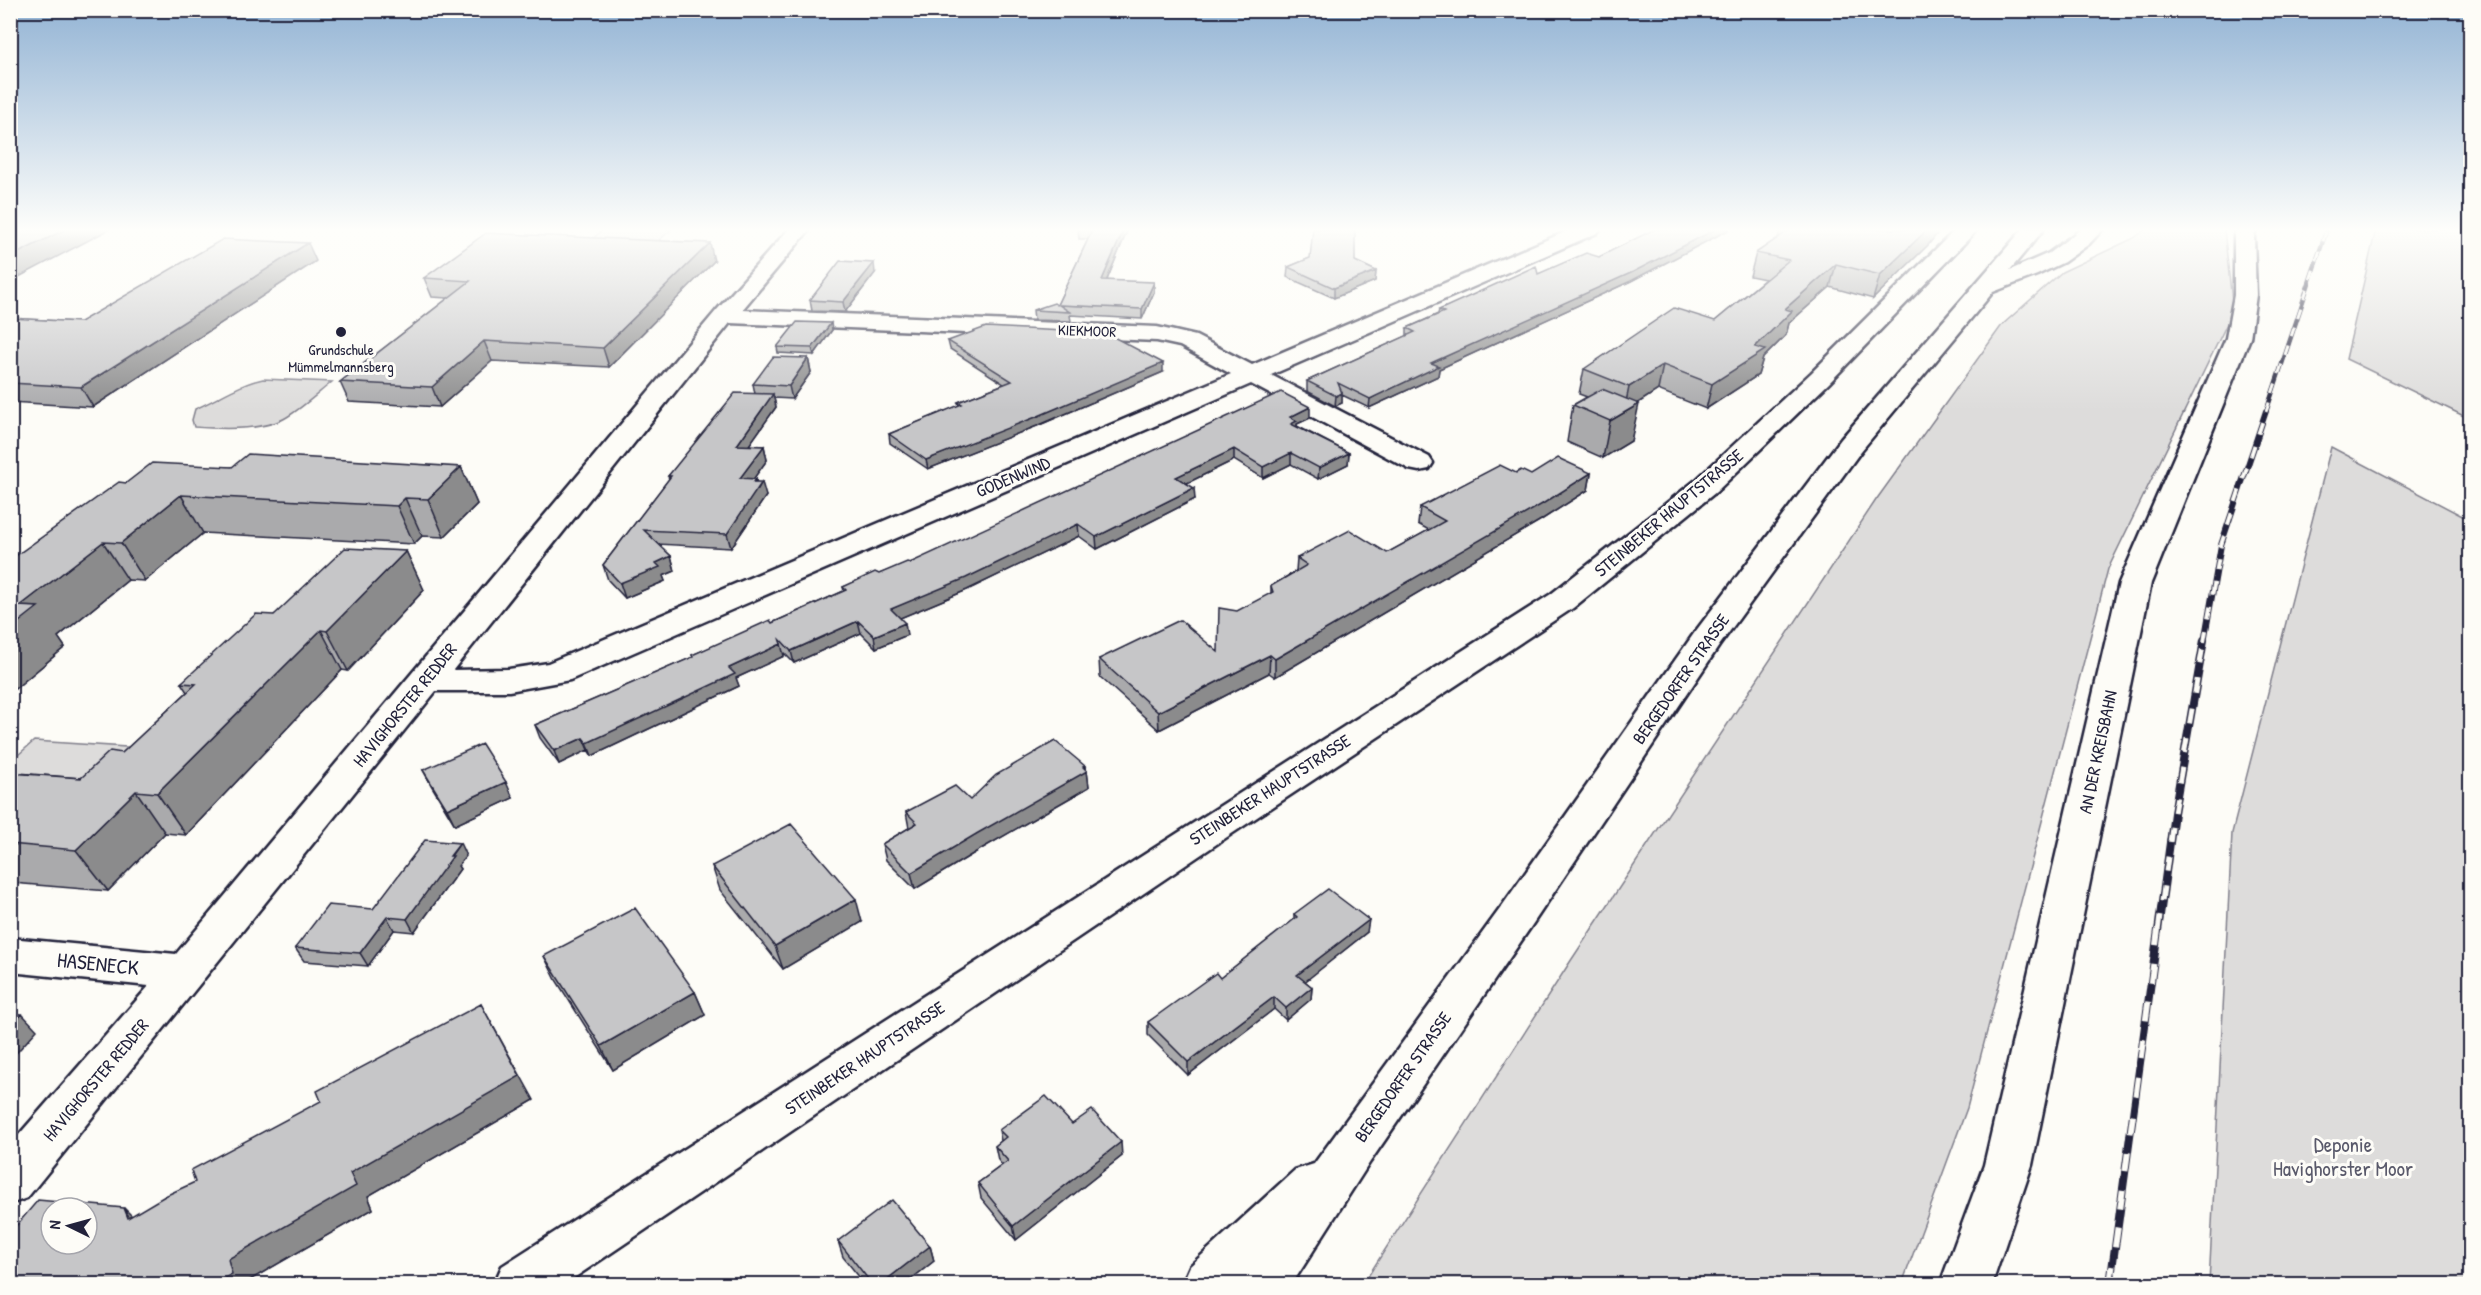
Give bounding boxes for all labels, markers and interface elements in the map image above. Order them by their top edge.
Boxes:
street label: KIEKMOOR [1058,319,1117,342]
marker: Grundschule Mümmelmannsberg [334,325,348,339]
place label: Grundschule Mümmelmannsberg [288,339,394,377]
street label: STEINBEKER HAUPTSTRASSE [1589,443,1749,582]
street label: GODENWIND [972,450,1054,503]
street label: BERGEDORFER STRASSE [1626,609,1735,749]
street label: HAVIGHORSTER REDDER [347,637,463,772]
street label: AN DER KREISBAHN [2072,688,2123,816]
street label: STEINBEKER HAUPTSTRASSE [1184,728,1355,851]
street label: HASENECK [56,945,140,982]
street label: STEINBEKER HAUPTSTRASSE [780,995,949,1120]
street label: BERGEDORFER STRASSE [1348,1007,1457,1147]
street label: HAVIGHORSTER REDDER [37,1013,154,1146]
park label: Deponie Havighorster Moor [2273,1130,2413,1183]
north arrow [39,1196,99,1256]
text: N [43,1219,65,1230]

